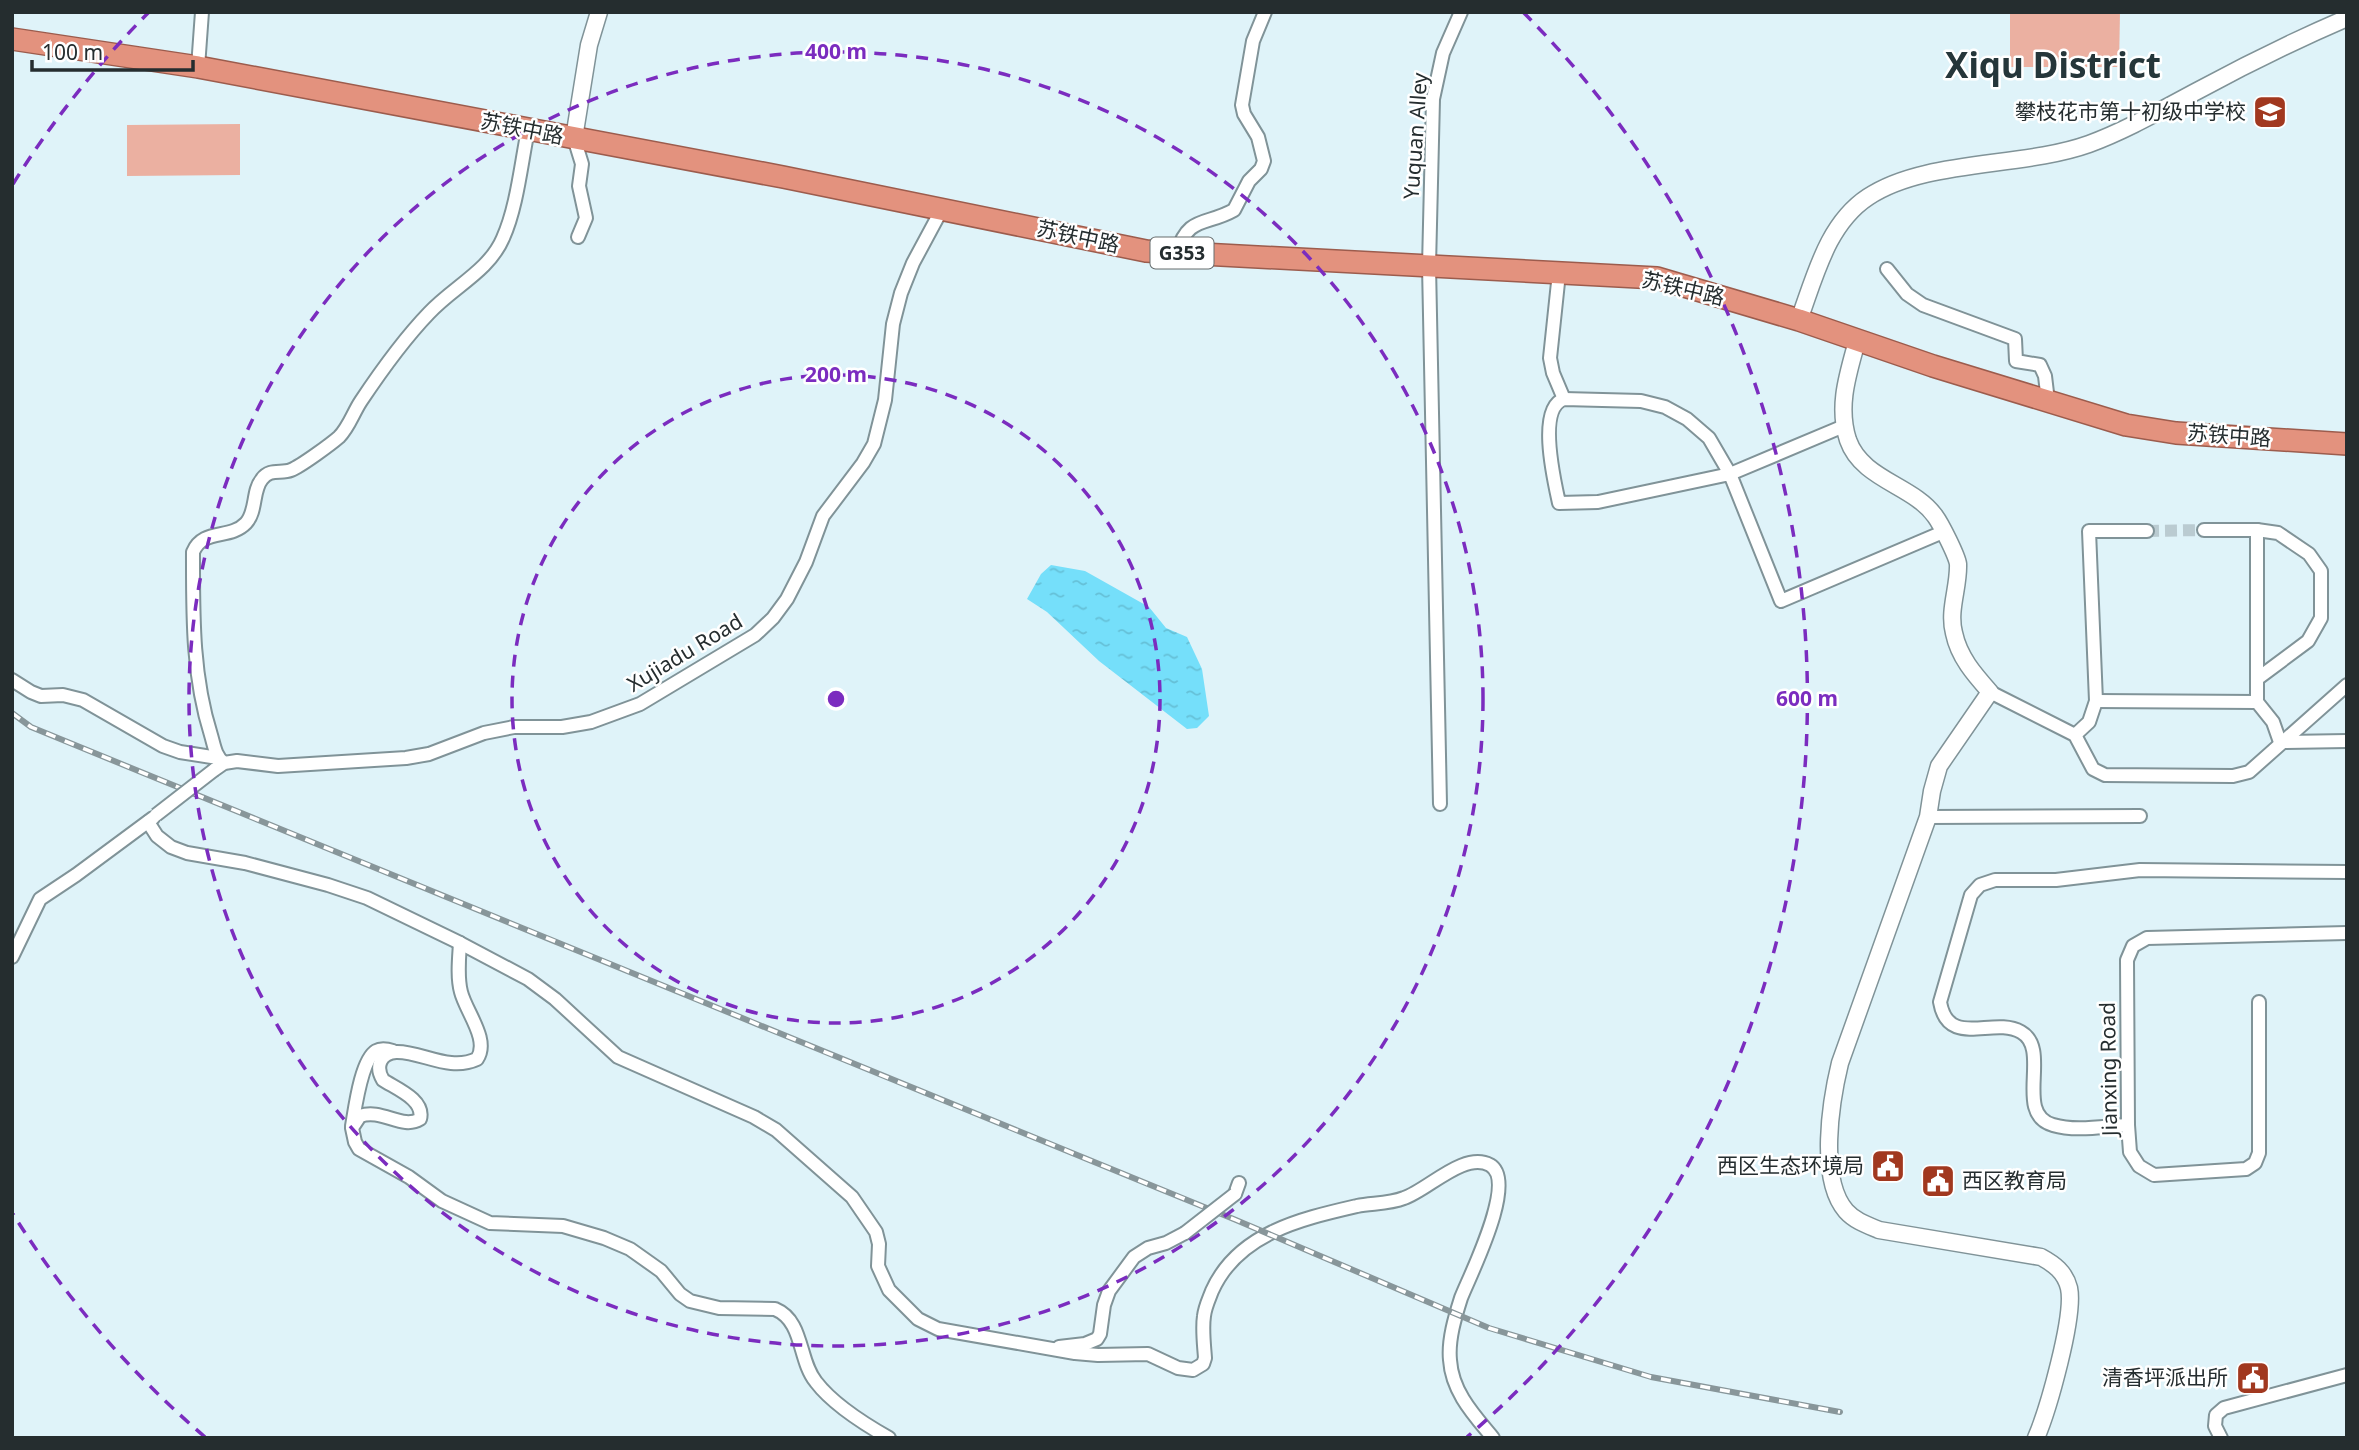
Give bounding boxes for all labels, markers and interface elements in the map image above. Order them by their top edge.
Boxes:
scale bar [32,28,192,72]
text: 400 m [805,37,867,65]
text: 100 m [42,38,103,66]
district label: Xiqu District [1945,41,2161,88]
street label: Yuquan Alley [1397,71,1433,200]
school or university icon: 攀枝花市第十初级中学校 [2251,93,2289,131]
place label: 攀枝花市第十初级中学校 [2015,97,2246,125]
street label: 苏铁中路 [478,106,566,150]
street label: 苏铁中路 [1034,214,1122,258]
road number: G353 [1150,238,1214,268]
street label: 苏铁中路 [1639,265,1727,311]
text: 200 m [805,360,867,388]
street label: 苏铁中路 [2186,418,2272,452]
street label: Xujiadu Road [622,607,747,698]
text: 600 m [1776,684,1838,712]
centre of rings [824,687,848,711]
street label: Jianxing Road [2093,1002,2123,1138]
public building icon: 西区生态环境局 [1869,1147,1907,1185]
place label: 西区生态环境局 [1717,1151,1864,1179]
public building icon: 西区教育局 [1919,1162,1957,1200]
place label: 西区教育局 [1962,1166,2067,1194]
public building icon: 清香坪派出所 [2234,1359,2272,1397]
place label: 清香坪派出所 [2102,1363,2228,1391]

